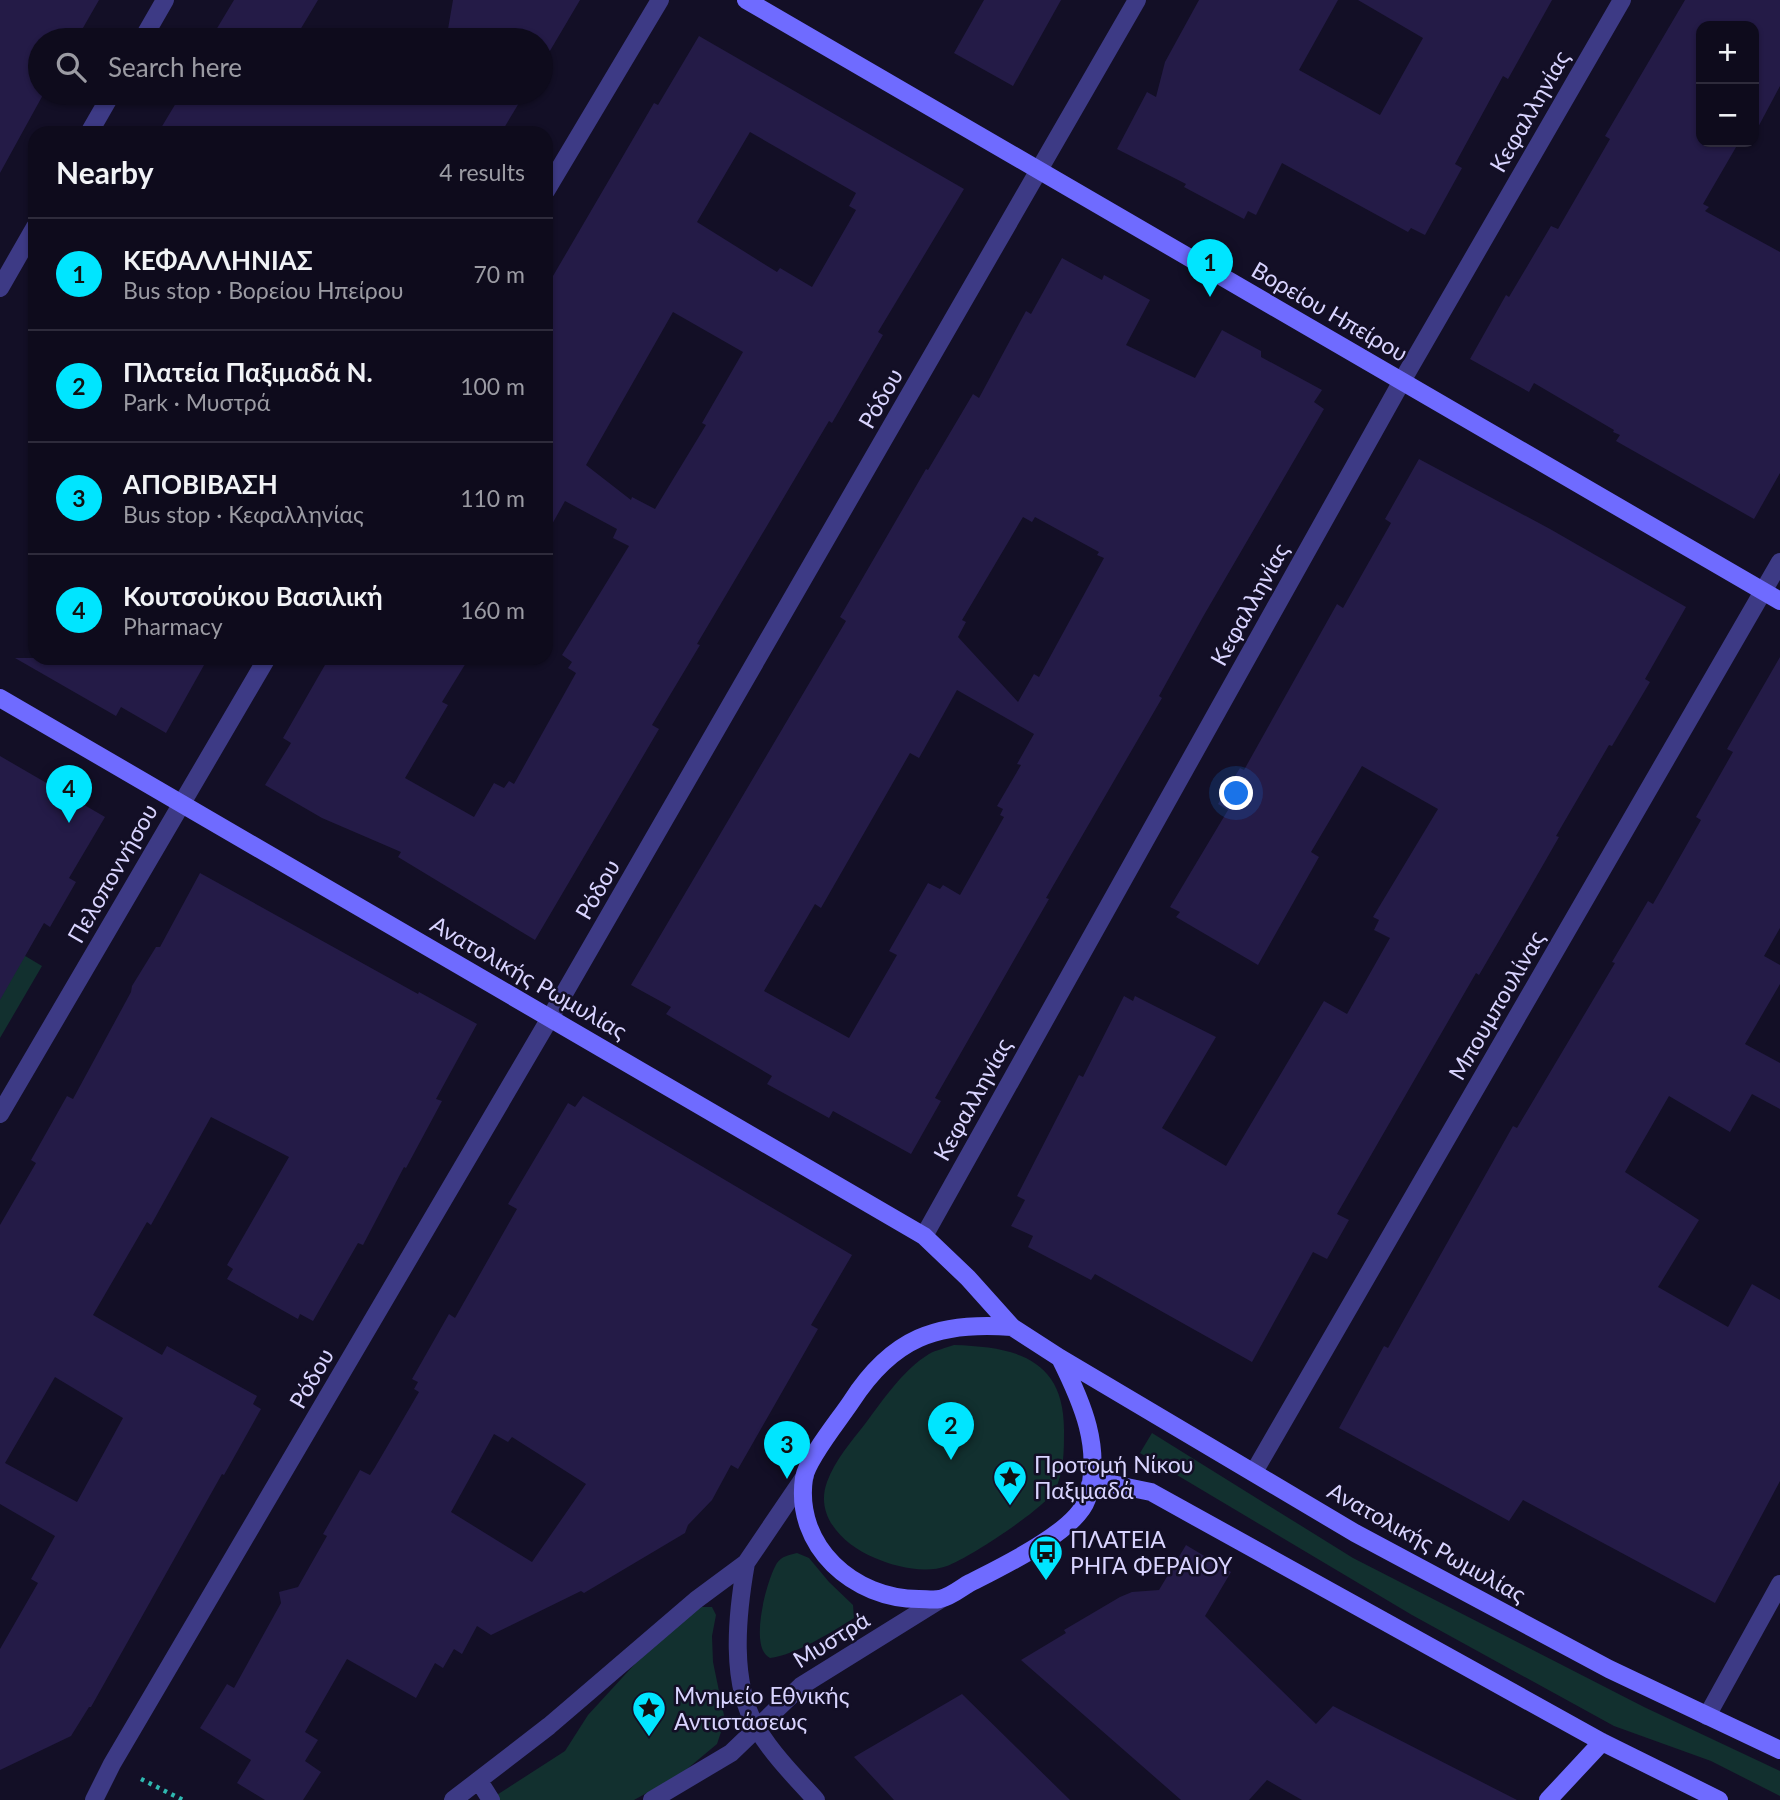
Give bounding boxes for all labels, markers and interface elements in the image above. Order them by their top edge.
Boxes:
map controls [1696,21,1759,147]
button: + [1696,21,1759,84]
search box [28,28,553,105]
street label: Κεφαλληνίας [1483,45,1575,177]
icon: search [52,48,90,86]
text: Search here [108,51,242,83]
button: − [1696,84,1759,147]
text: Nearby [56,154,154,190]
text: 4 results [439,158,525,186]
pin: 1 [1187,239,1233,297]
text: ΚΕΦΑΛΛΗΝΙΑΣ [123,244,313,276]
street label: Βορείου Ηπείρου [1247,255,1413,367]
text: 1 [72,260,86,288]
text: 70 m [474,260,525,288]
text: Bus stop · Βορείου Ηπείρου [123,276,404,304]
text: Πλατεία Παξιμαδά Ν. [123,356,373,388]
street label: Ρόδου [852,363,908,433]
text: 2 [72,372,86,400]
text: 100 m [460,372,525,400]
text: Park · Μυστρά [123,388,270,416]
text: ΑΠΟΒΙΒΑΣΗ [123,468,278,500]
text: 3 [72,484,86,512]
text: 110 m [460,484,525,512]
text: Bus stop · Κεφαλληνίας [123,500,364,528]
street label: Κεφαλληνίας [1204,538,1294,670]
text: Κουτσούκου Βασιλική [123,580,383,612]
text: 4 [72,596,86,624]
text: 160 m [460,596,525,624]
text: Pharmacy [123,612,223,640]
pin: 4 [46,765,92,823]
your location [1219,776,1253,810]
street label: Πελοποννήσου [61,799,163,947]
street label: Ρόδου [569,854,625,924]
street label: Ανατολικής Ρωμυλίας [426,909,632,1045]
street label: Μπουμπουλίνας [1442,925,1550,1084]
street label: Κεφαλληνίας [927,1033,1017,1165]
street label: Ρόδου [283,1343,339,1413]
pin: 2 [928,1402,974,1460]
pin: 3 [764,1421,810,1479]
place label: Προτομή Νίκου Παξιμαδά [1034,1450,1193,1504]
place icon: Προτομή Νίκου Παξιμαδά [991,1458,1029,1507]
street label: Ανατολικής Ρωμυλίας [1323,1476,1531,1608]
place label: ΠΛΑΤΕΙΑ ΡΗΓΑ ΦΕΡΑΙΟΥ [1070,1525,1233,1579]
bus stop icon: ΠΛΑΤΕΙΑ ΡΗΓΑ ΦΕΡΑΙΟΥ [1027,1533,1065,1582]
street label: Μυστρά [788,1604,875,1673]
place label: Μνημείο Εθνικής Αντιστάσεως [674,1681,850,1735]
place icon: Μνημείο Εθνικής Αντιστάσεως [630,1689,668,1738]

